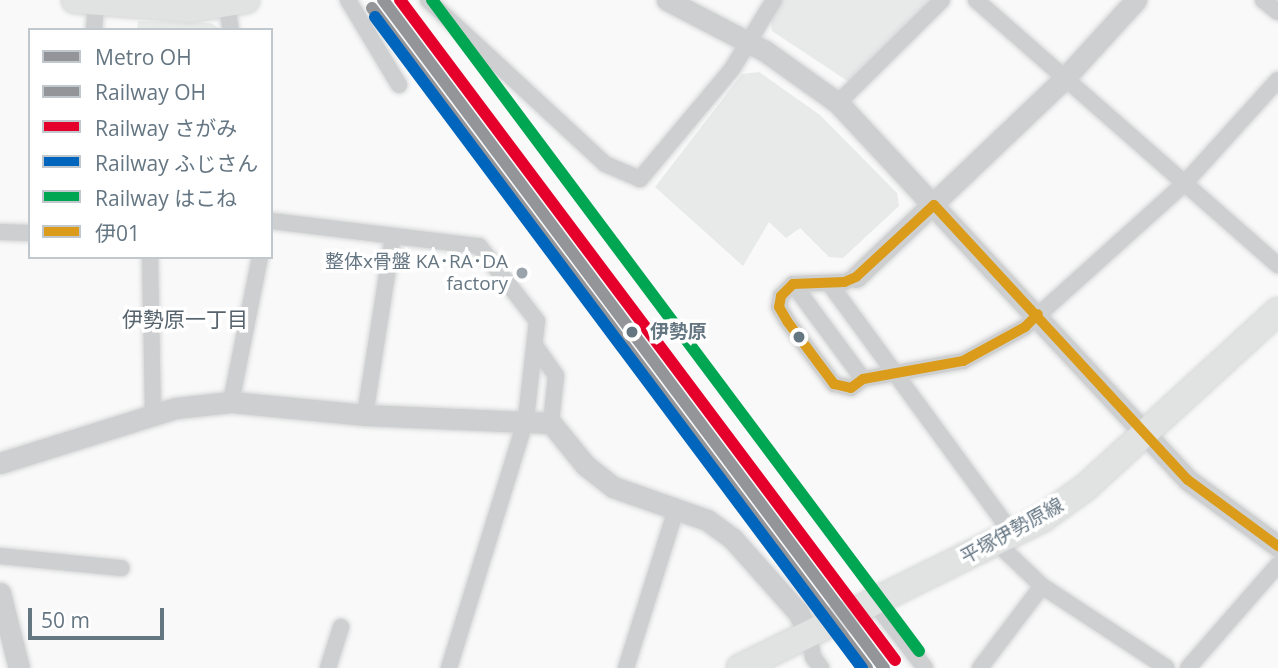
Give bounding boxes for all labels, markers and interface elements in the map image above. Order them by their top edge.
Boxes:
legend [28,28,273,259]
text: Metro OH [95,43,192,71]
text: Railway OH [95,78,206,106]
text: Railway さがみ [95,114,237,142]
text: Railway ふじさん [95,149,258,177]
text: Railway はこね [95,184,237,212]
text: 伊01 [95,219,140,247]
place label: 整体x骨盤 KA･RA･DA factory [325,251,508,295]
marker: 整体x骨盤 KA･RA･DA factory [514,265,530,281]
district label: 伊勢原一丁目 [122,306,248,332]
marker: 伊勢原 [620,320,644,344]
place label: 伊勢原 [650,321,707,343]
unlabelled marker [792,330,806,344]
street label: 平塚伊勢原線 [957,493,1067,569]
scale bar [32,594,168,638]
text: 50 m [41,606,90,634]

